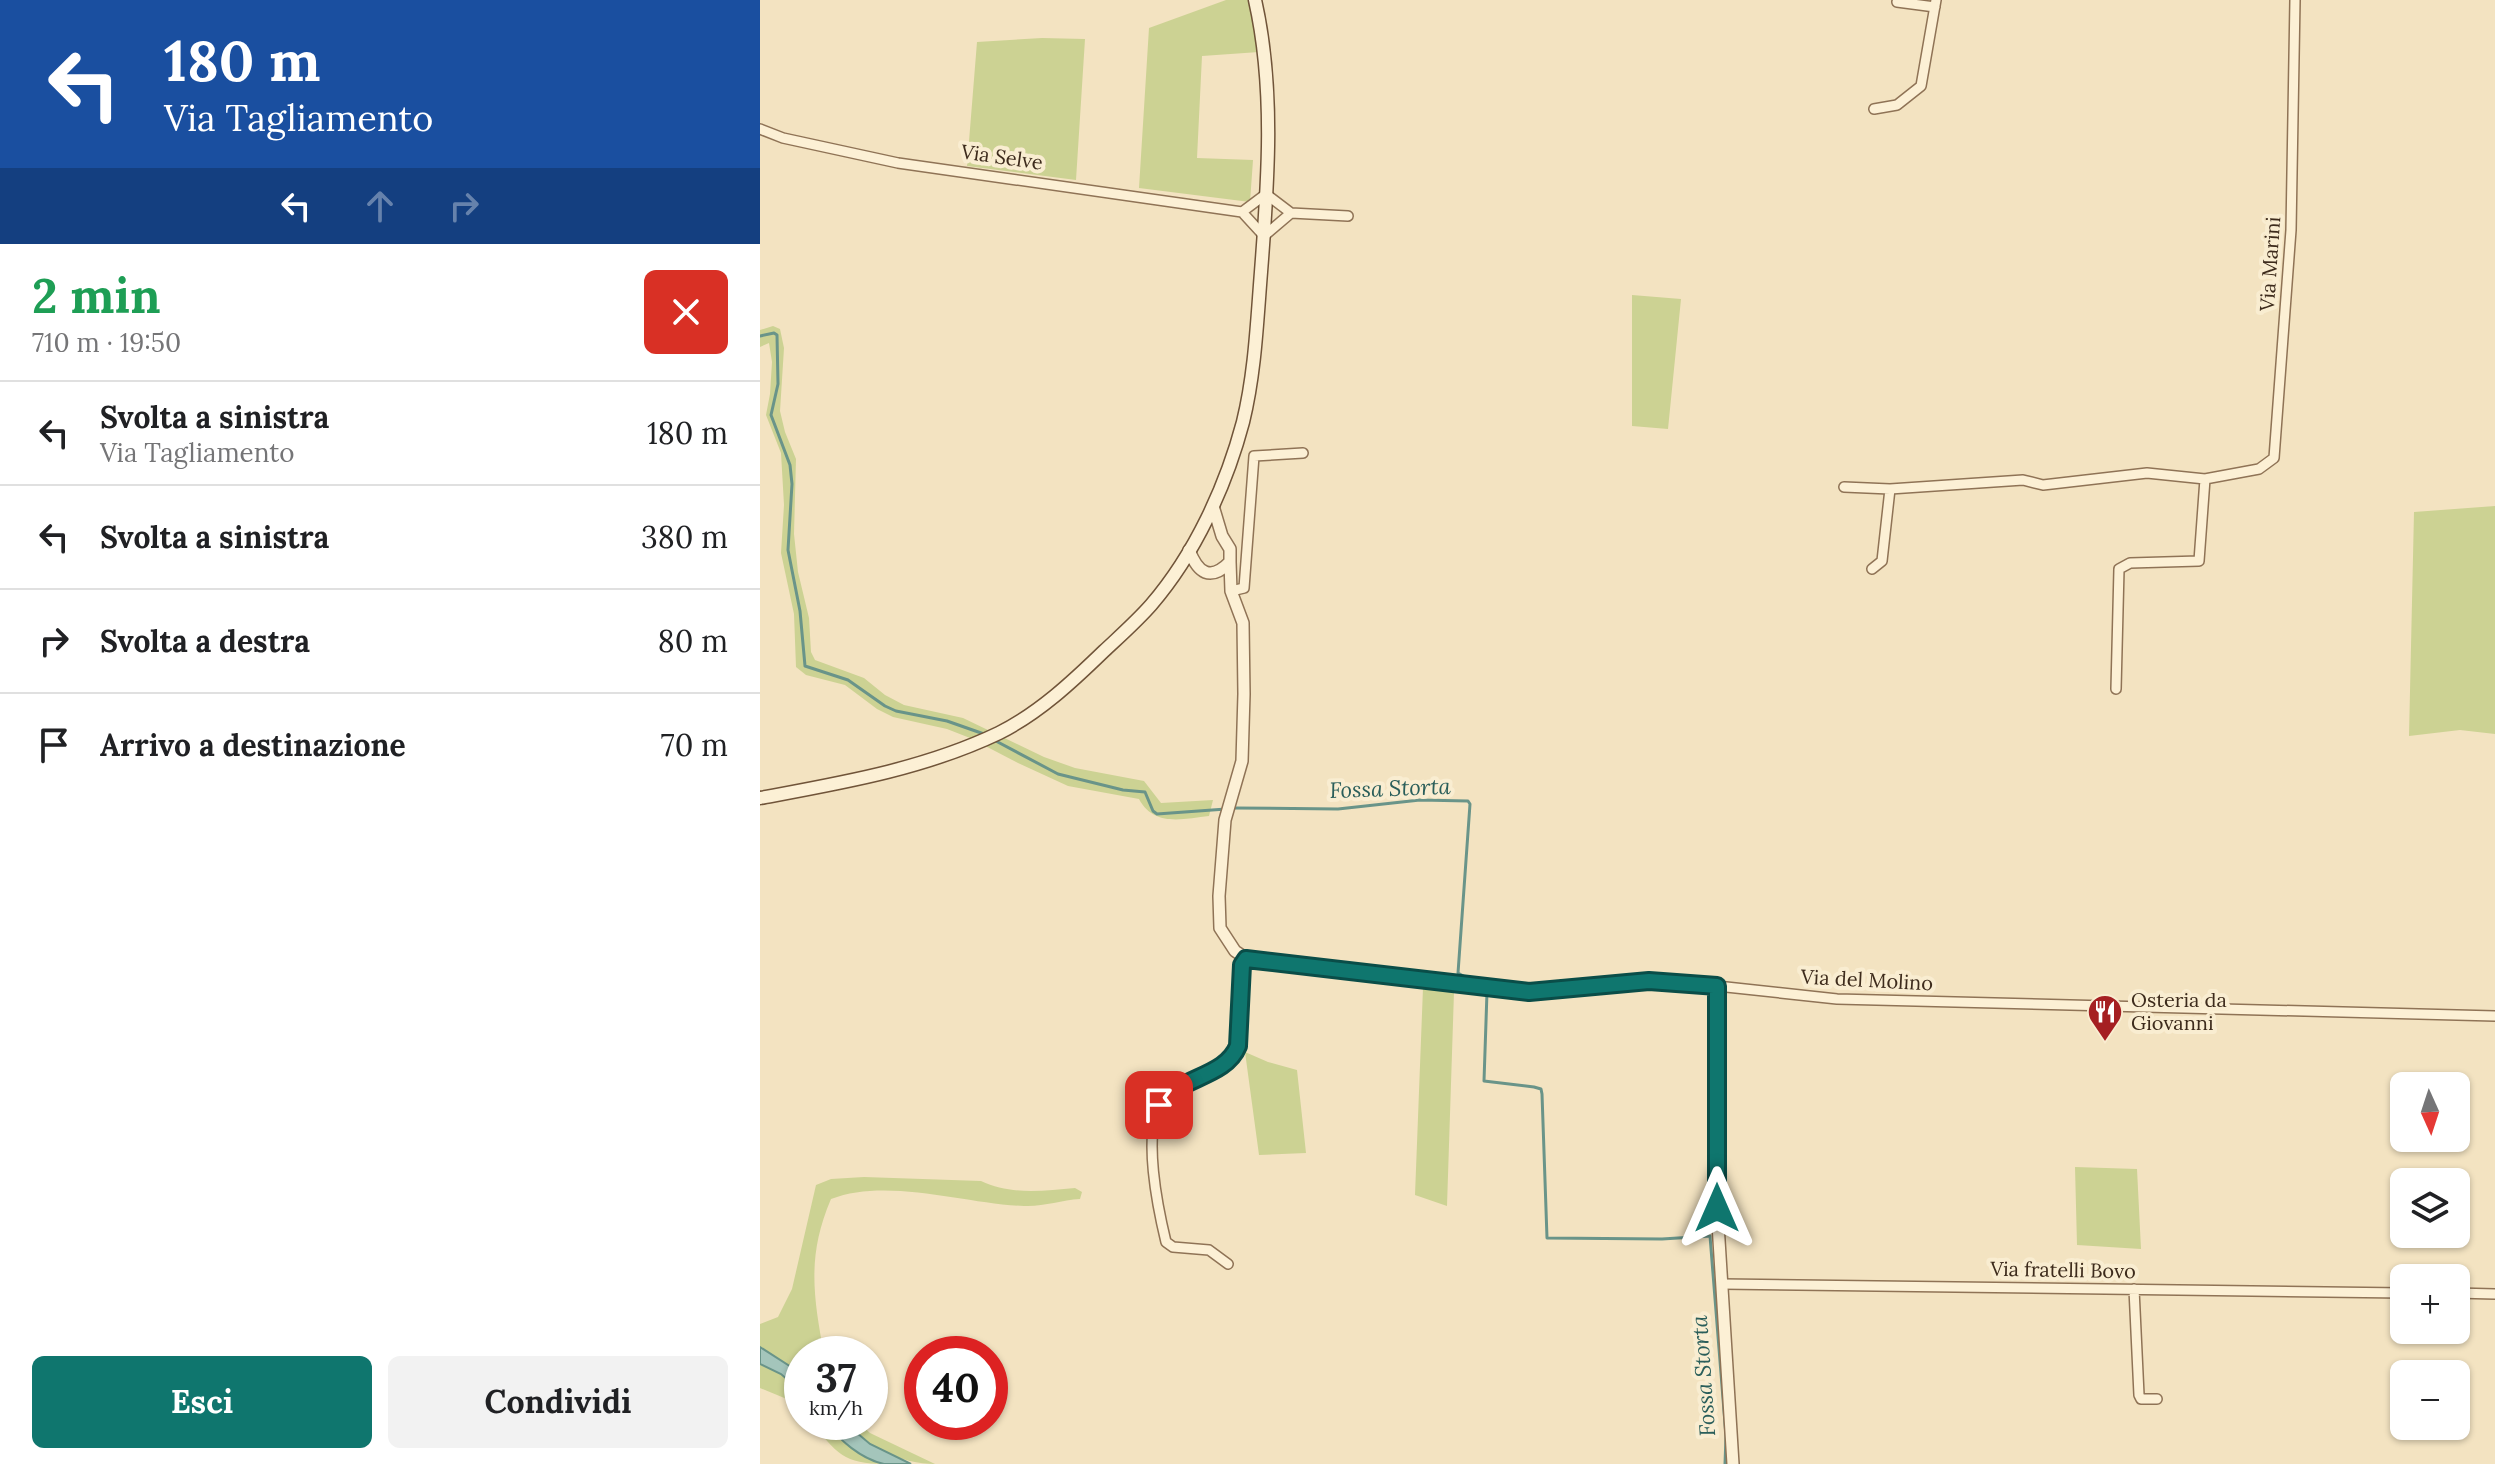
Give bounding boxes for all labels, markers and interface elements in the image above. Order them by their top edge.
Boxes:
text: 180 m [164,25,321,96]
icon: left [32,32,136,136]
text: Via Tagliamento [164,95,433,141]
street label: Via Selve [959,138,1045,175]
icon: left [274,184,318,228]
icon: ahead [358,184,402,228]
icon: right [442,184,486,228]
street label: Via Marini [2254,216,2285,313]
text: 2 min [32,265,161,326]
button: close [644,270,728,354]
text: 710 m · 19:50 [32,326,181,359]
text: Svolta a sinistra [100,398,329,436]
icon: left [32,411,76,455]
text: 180 m [647,414,728,452]
text: Via Tagliamento [100,436,295,469]
icon: left [32,515,76,559]
text: Svolta a sinistra [100,518,329,556]
text: 380 m [641,518,728,556]
icon: right [32,619,76,663]
text: Svolta a destra [100,622,310,660]
text: 80 m [658,622,728,660]
icon: arrive [32,723,76,767]
text: Arrivo a destinazione [100,726,406,764]
text: 70 m [661,726,728,764]
water label: Fossa Storta [1329,772,1452,804]
street label: Via del Molino [1799,964,1934,995]
place label: Osteria da Giovanni [2131,987,2227,1035]
restaurant icon: Osteria da Giovanni [2086,993,2124,1043]
pin [1125,1071,1193,1139]
north arrow [2390,1072,2470,1152]
map controls [2390,1072,2470,1440]
icon: arrive [1137,1083,1181,1127]
position arrow [1675,1166,1759,1250]
button: layers [2390,1168,2470,1248]
street label: Via fratelli Bovo [1989,1256,2136,1283]
button: + [2390,1264,2470,1344]
water label: Fossa Storta [1685,1314,1721,1438]
speed limit sign: 40 [904,1336,1008,1440]
text: 37 [815,1352,857,1403]
button: Esci [32,1356,372,1448]
button: Condividi [388,1356,728,1448]
button: − [2390,1360,2470,1440]
text: km/h [809,1395,863,1420]

